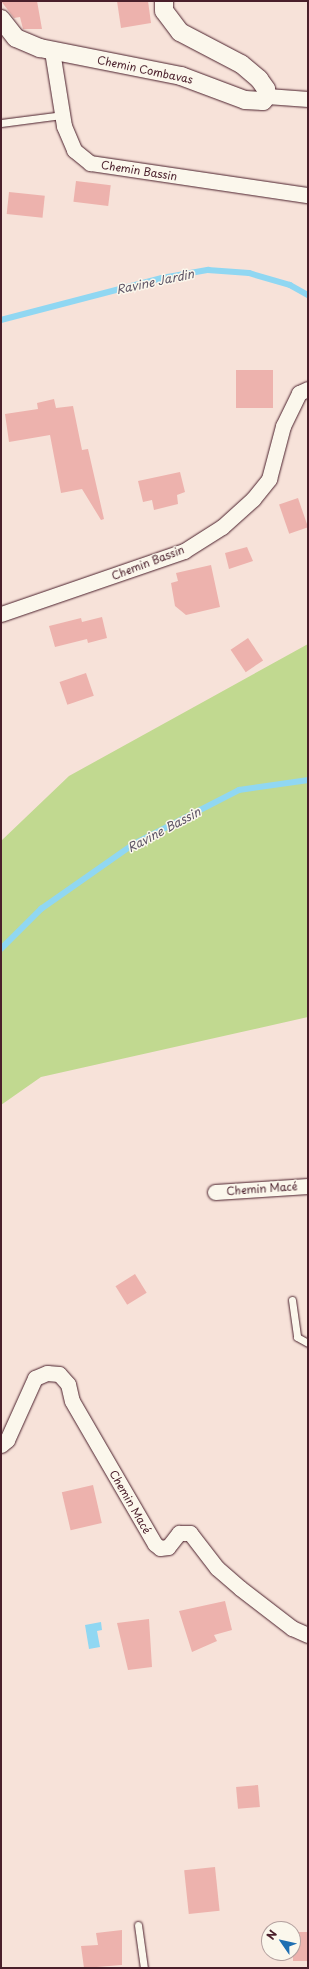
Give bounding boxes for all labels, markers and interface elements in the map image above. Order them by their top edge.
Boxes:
street label: Chemin Combavas [96,53,194,87]
street label: Chemin Bassin [99,158,179,184]
water label: Ravine Jardin [114,267,196,297]
street label: Chemin Bassin [109,543,187,583]
water label: Ravine Bassin [125,805,203,855]
street label: Chemin Macé [226,1180,298,1198]
street label: Chemin Macé [106,1468,154,1536]
north arrow [261,1921,301,1961]
text: N [262,1926,281,1943]

